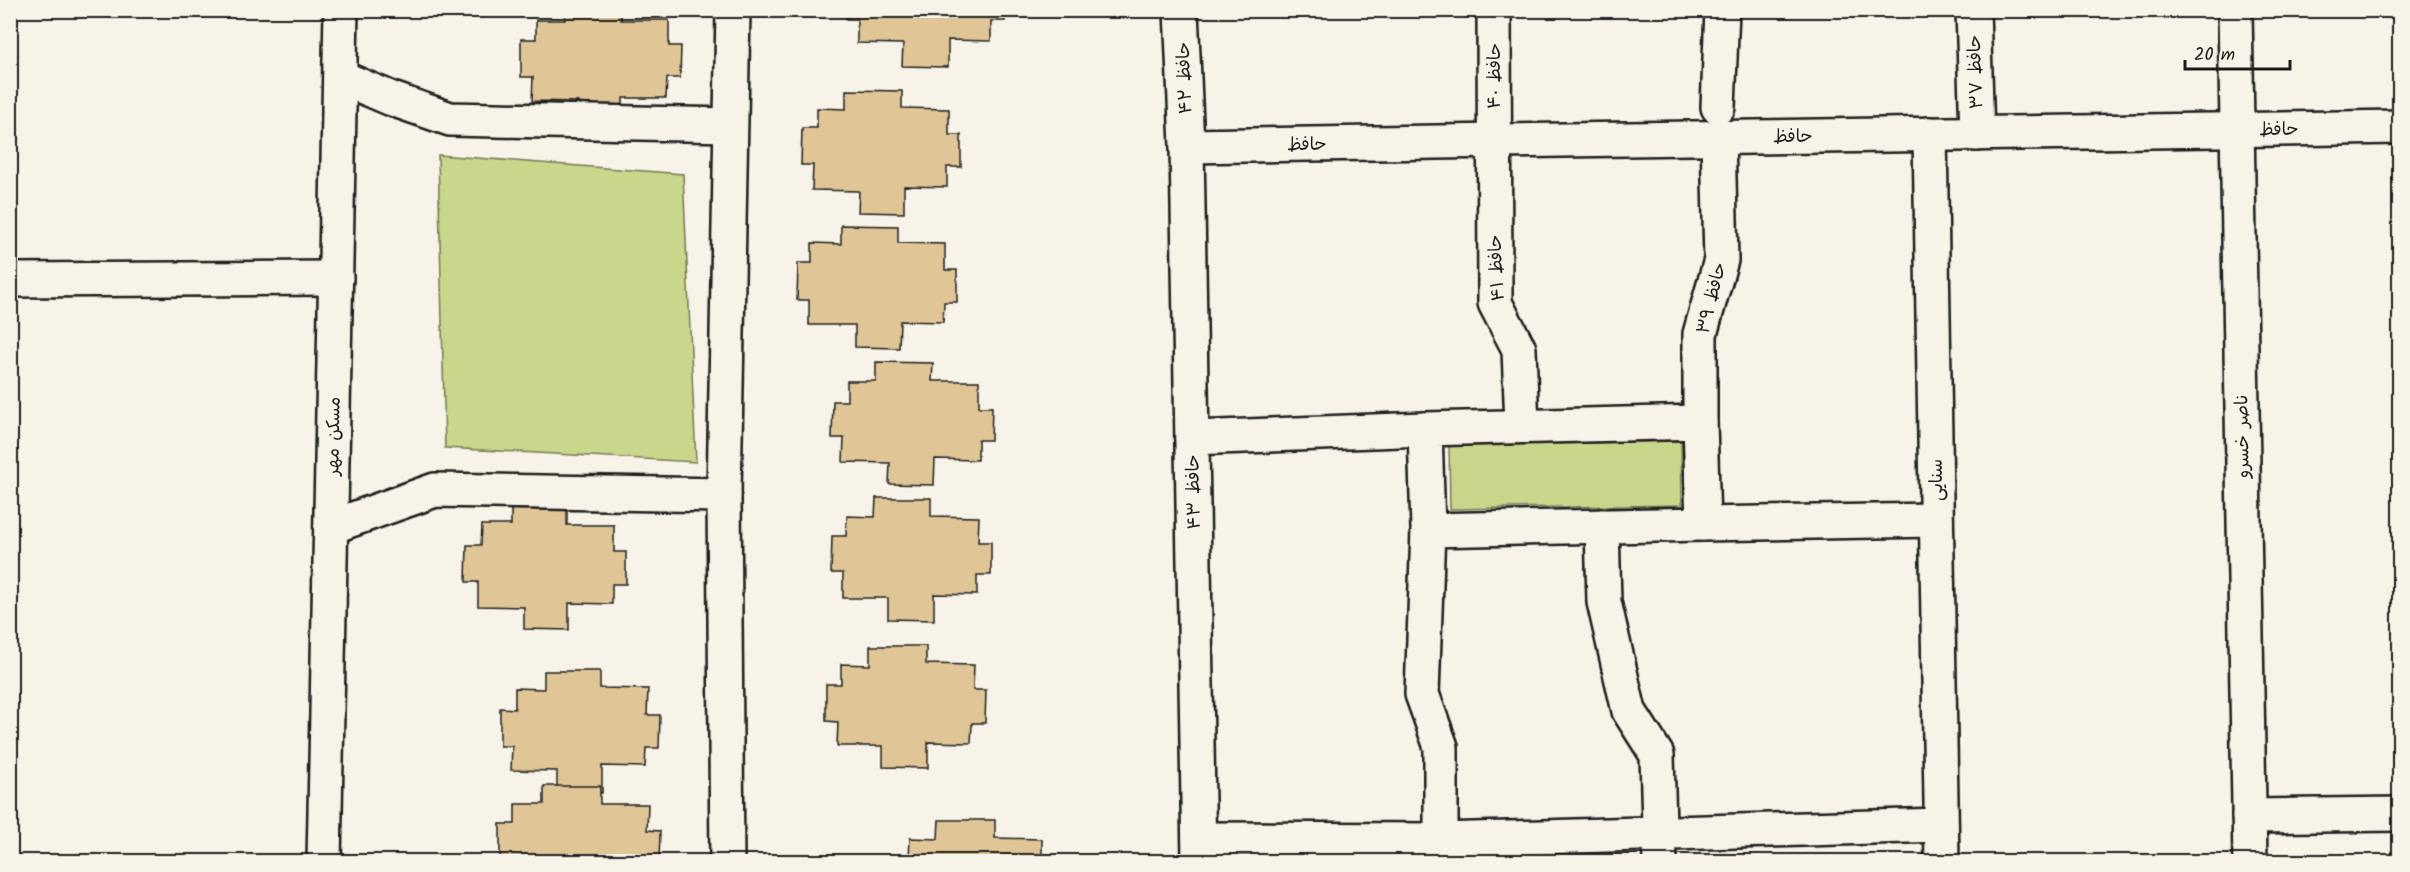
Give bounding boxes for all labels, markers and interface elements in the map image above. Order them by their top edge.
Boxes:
scale bar [2185,33,2290,71]
street label: حافظ ۳۷ [1961,34,1992,110]
street label: حافظ ۴۲ [1170,41,1201,115]
text: 20 m [2194,41,2235,70]
street label: حافظ ۴۰ [1481,43,1510,109]
street label: حافظ [2259,116,2299,145]
street label: حافظ [1773,123,1813,152]
street label: حافظ [1287,131,1327,160]
street label: حافظ ۴۱ [1481,234,1514,302]
street label: حافظ ۳۹ [1690,260,1735,337]
street label: ناصر خسرو [2228,394,2259,480]
street label: مسکن مهر [319,396,350,478]
street label: حافظ ۴۳ [1179,454,1210,530]
street label: سنایی [1923,459,1952,501]

